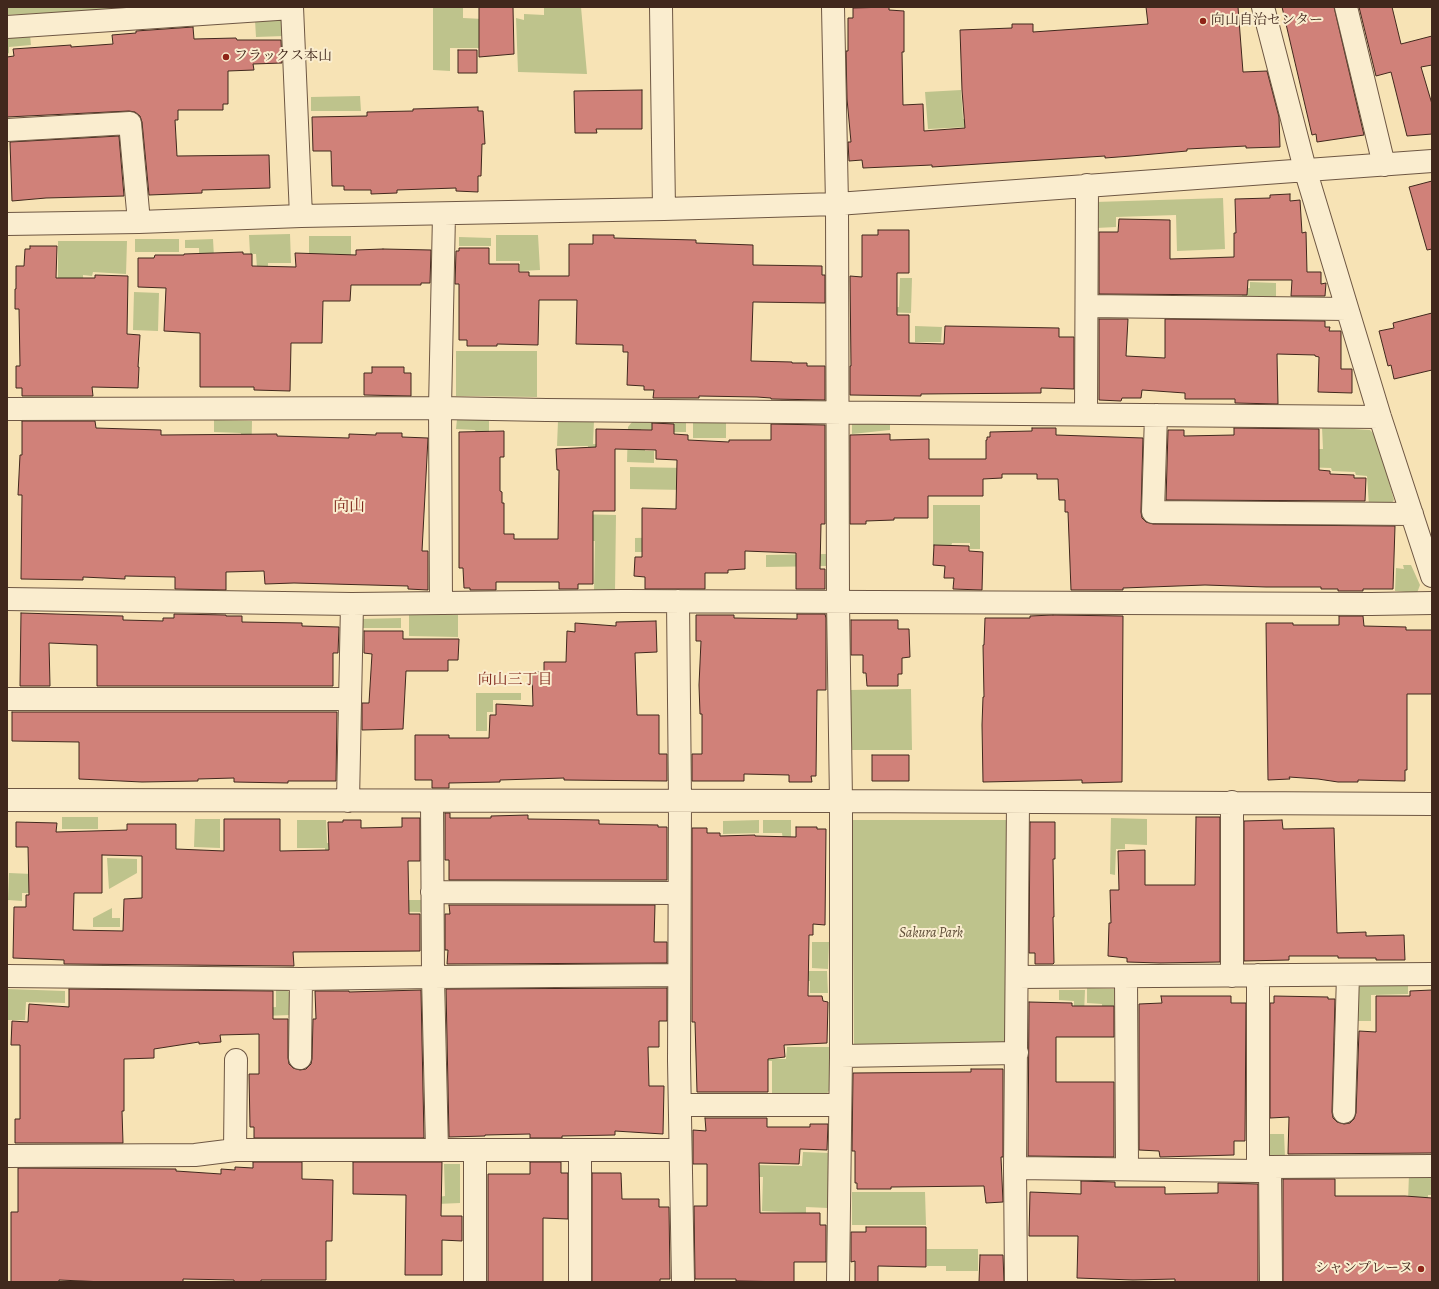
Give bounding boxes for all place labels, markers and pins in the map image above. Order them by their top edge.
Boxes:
place label: 向山自治センター [1211,13,1323,29]
marker: 向山自治センター [1198,16,1208,26]
place label: フラックス本山 [234,49,332,65]
marker: フラックス本山 [221,52,231,62]
place label: シャンプレーヌ [1315,1261,1413,1277]
marker: シャンプレーヌ [1416,1264,1426,1274]

